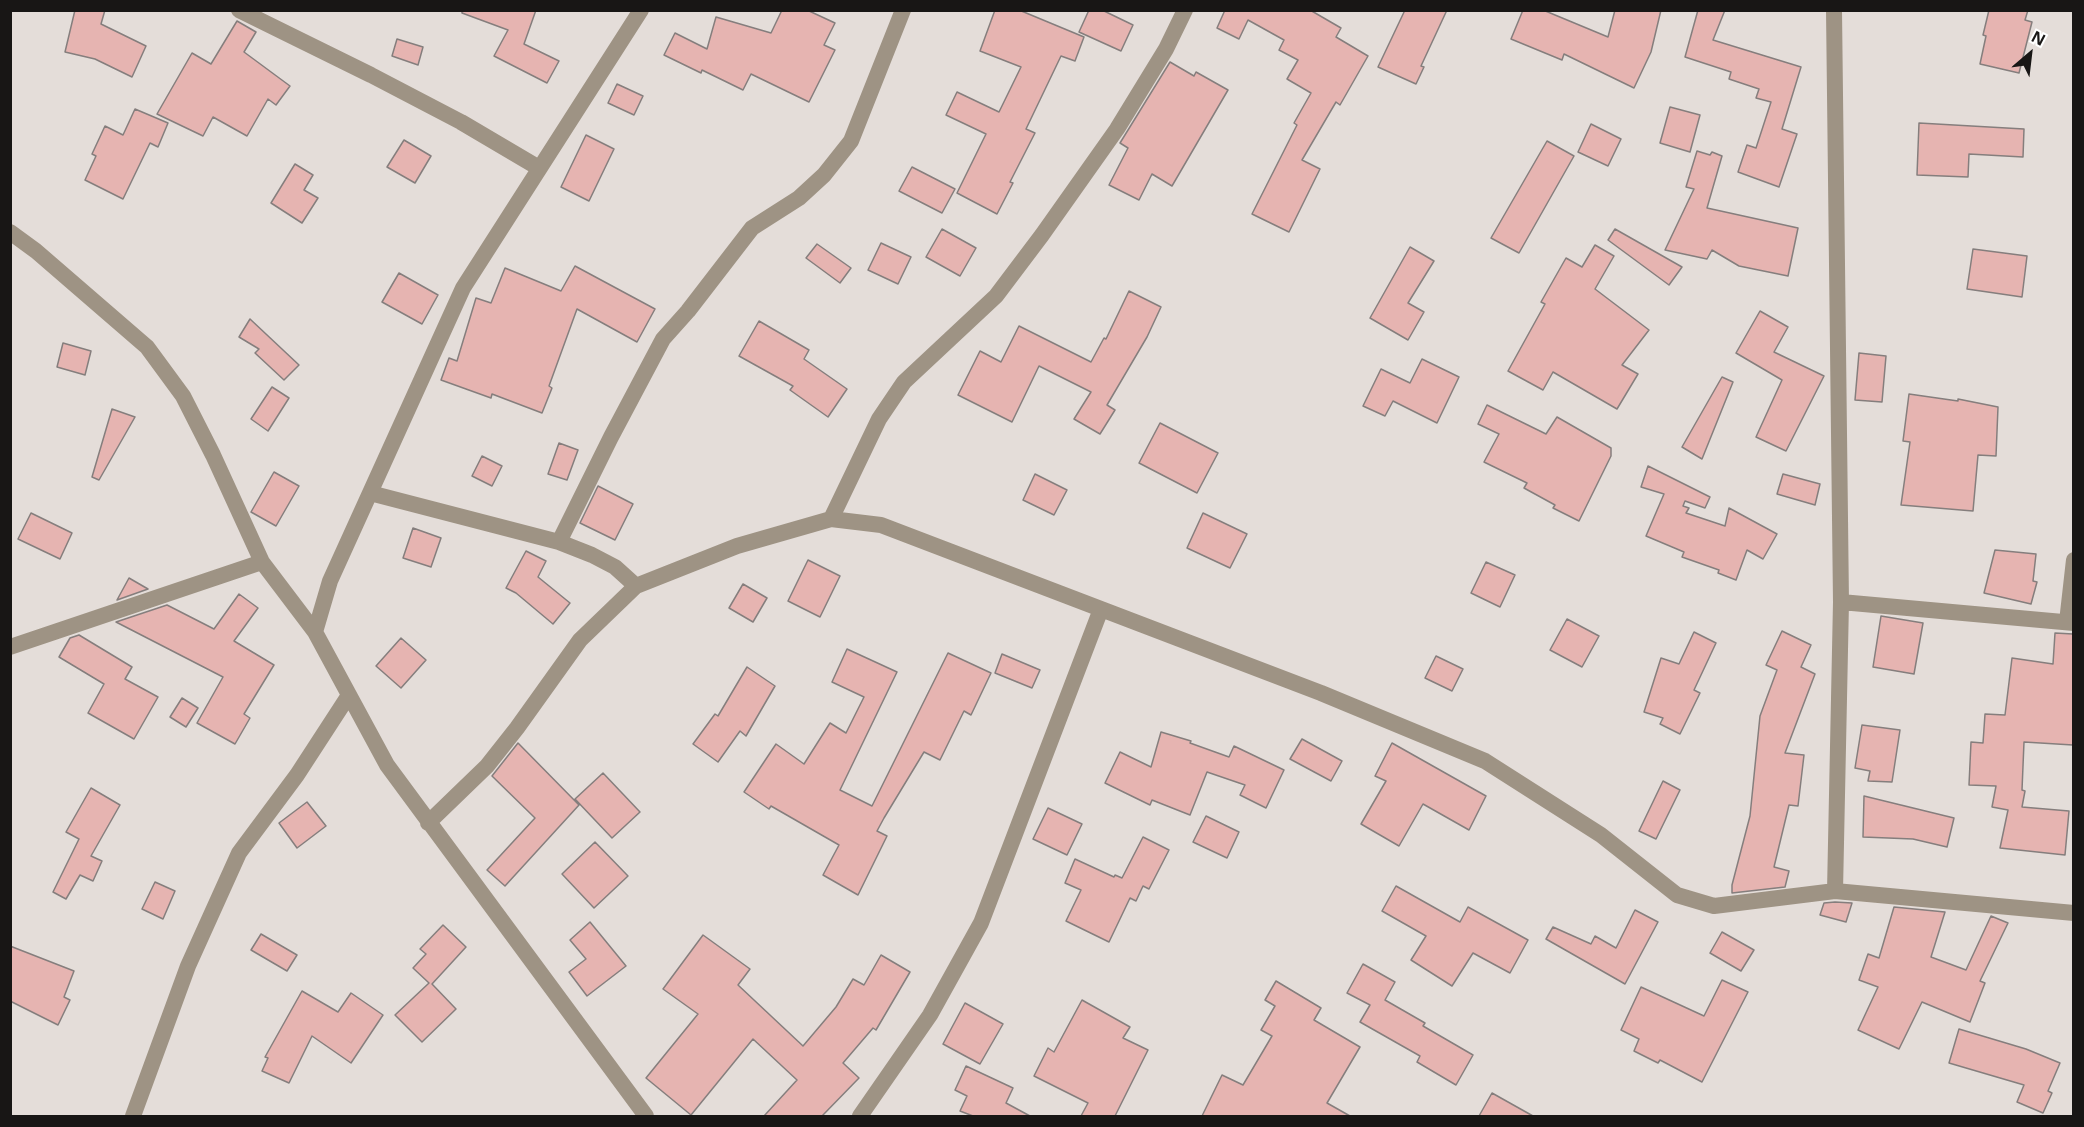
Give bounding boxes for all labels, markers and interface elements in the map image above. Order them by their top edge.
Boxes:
north arrow [2000,24,2060,84]
text: N [2028,25,2049,51]

